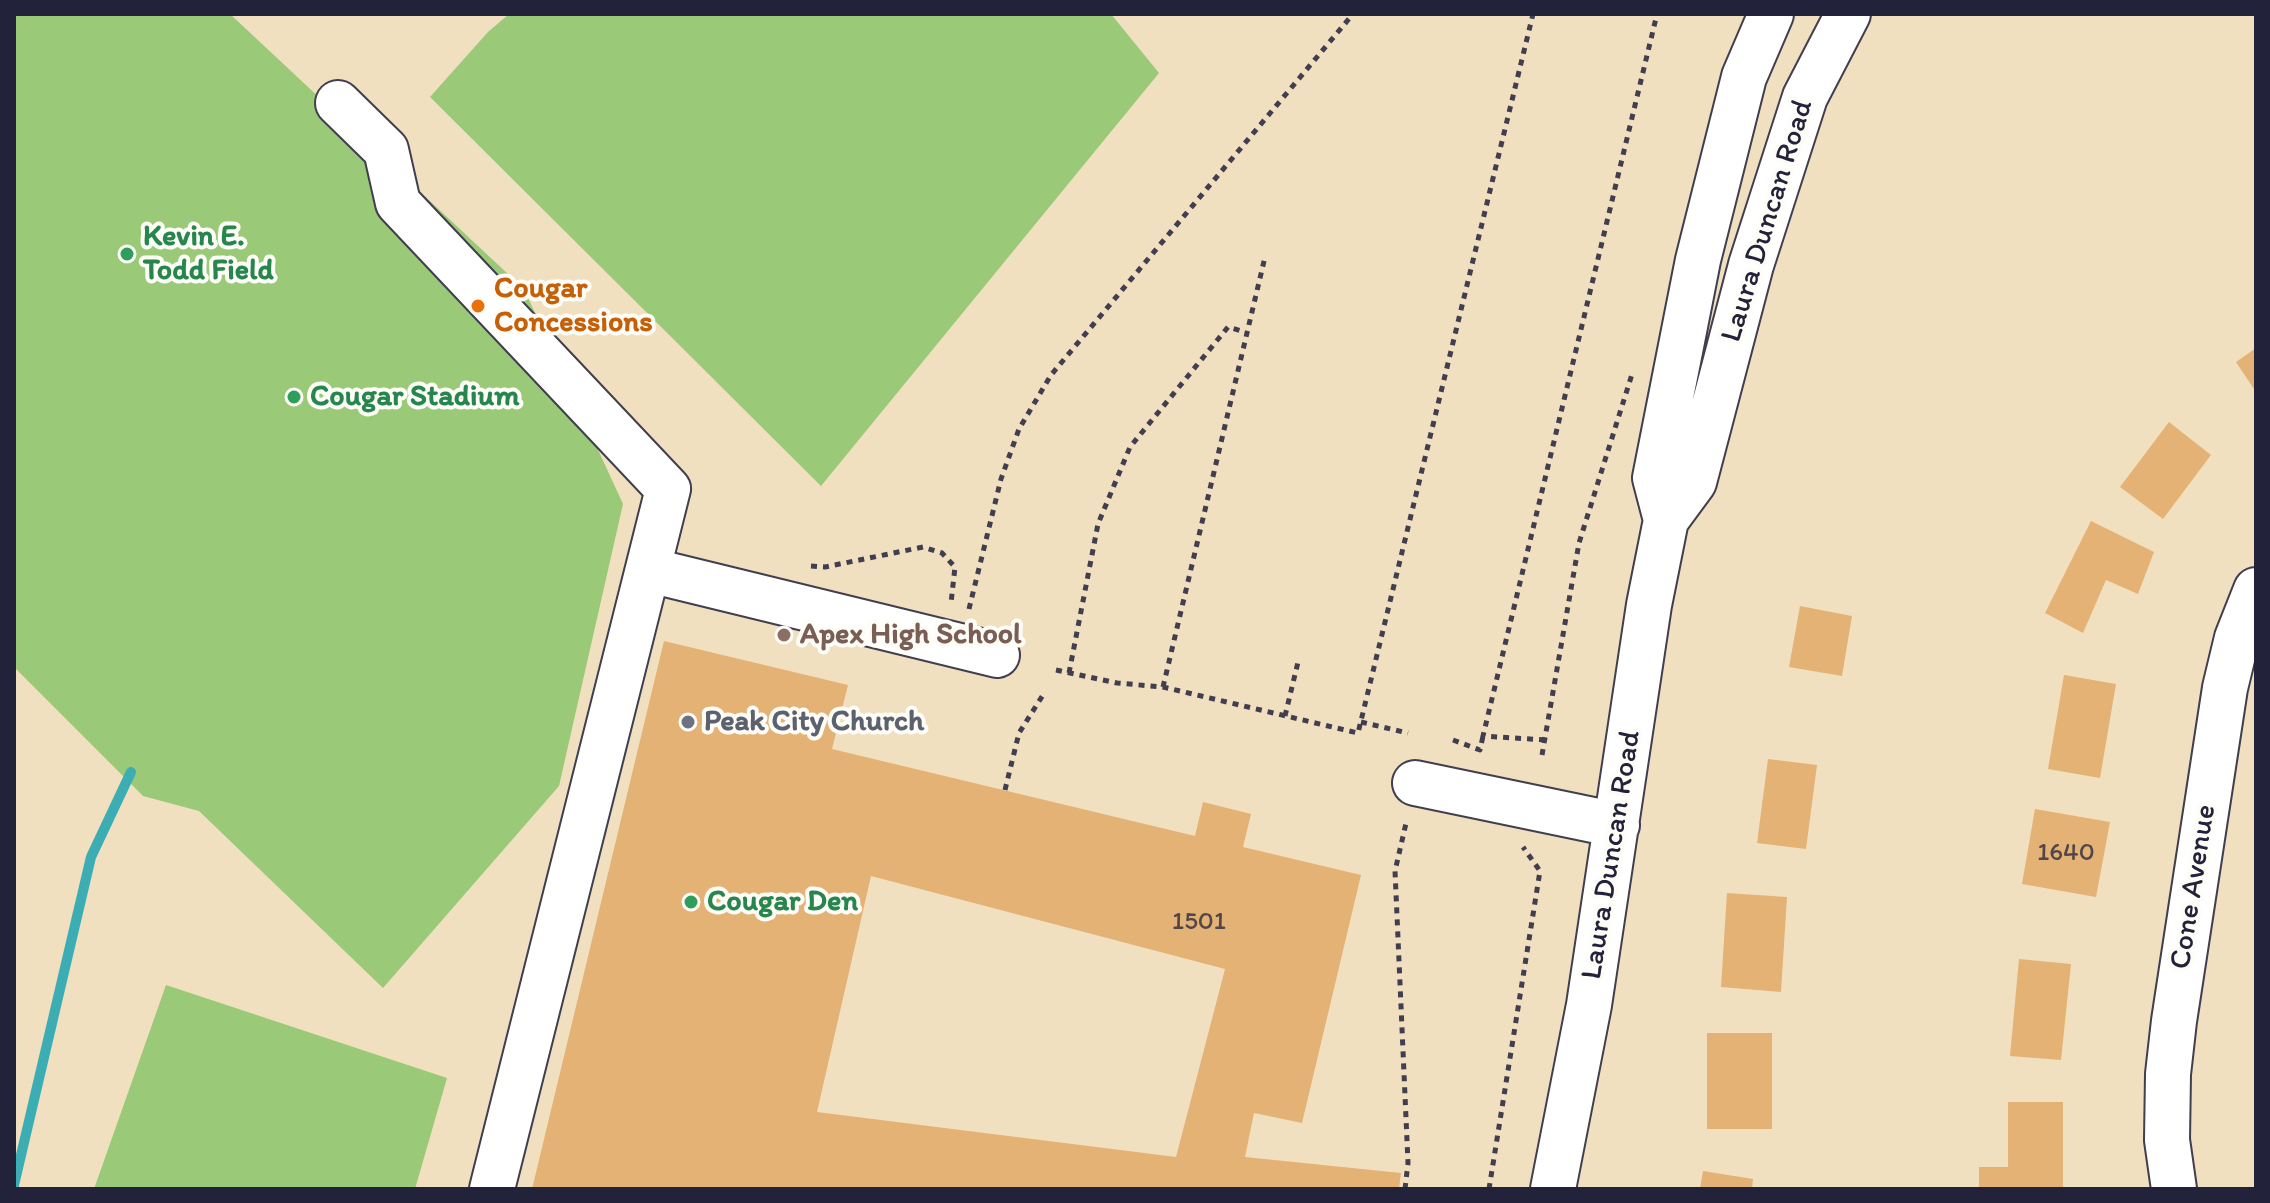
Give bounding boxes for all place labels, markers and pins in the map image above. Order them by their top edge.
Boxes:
place label: Kevin E. Todd Field [143,219,273,290]
marker: Kevin E. Todd Field [118,245,136,263]
place label: Cougar Concessions [494,271,653,342]
marker: Cougar Concessions [469,297,487,315]
place label: Cougar Stadium [310,379,519,415]
marker: Cougar Stadium [285,388,303,406]
place label: Apex High School [800,617,1022,653]
marker: Apex High School [775,626,793,644]
place label: Peak City Church [704,704,924,740]
marker: Peak City Church [679,713,697,731]
place label: Cougar Den [707,884,858,920]
marker: Cougar Den [682,893,700,911]

